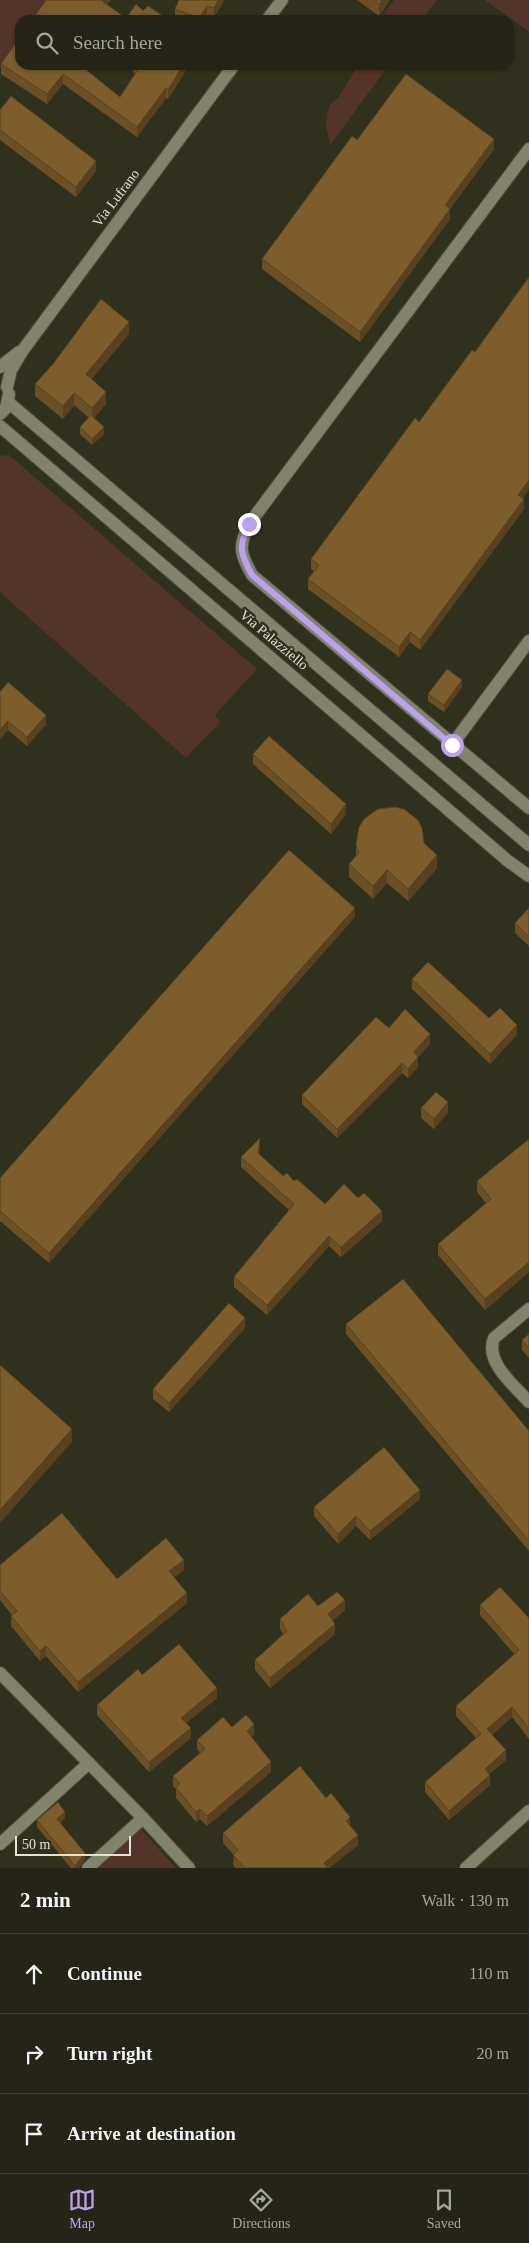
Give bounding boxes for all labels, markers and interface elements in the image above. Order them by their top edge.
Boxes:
search box [15,15,514,70]
icon: search [33,29,61,57]
text: Search here [73,32,162,53]
street label: Via Lufrano [90,166,142,230]
route end [238,513,261,536]
street label: Via Palazziello [237,607,311,673]
route start [441,734,464,757]
scale bar [15,1833,131,1856]
text: 50 m [22,1837,50,1852]
text: 2 min [20,1888,71,1912]
text: Walk · 130 m [422,1892,509,1909]
icon: ahead [20,1960,48,1988]
text: Continue [67,1963,142,1984]
text: 110 m [469,1965,509,1982]
icon: right [20,2040,48,2068]
text: Turn right [67,2043,152,2064]
text: 20 m [477,2045,509,2062]
icon: arrive [20,2120,48,2148]
text: Arrive at destination [67,2123,236,2144]
tab: Map [68,2186,96,2232]
tab: Directions [232,2186,291,2232]
tab: Saved [427,2186,461,2232]

